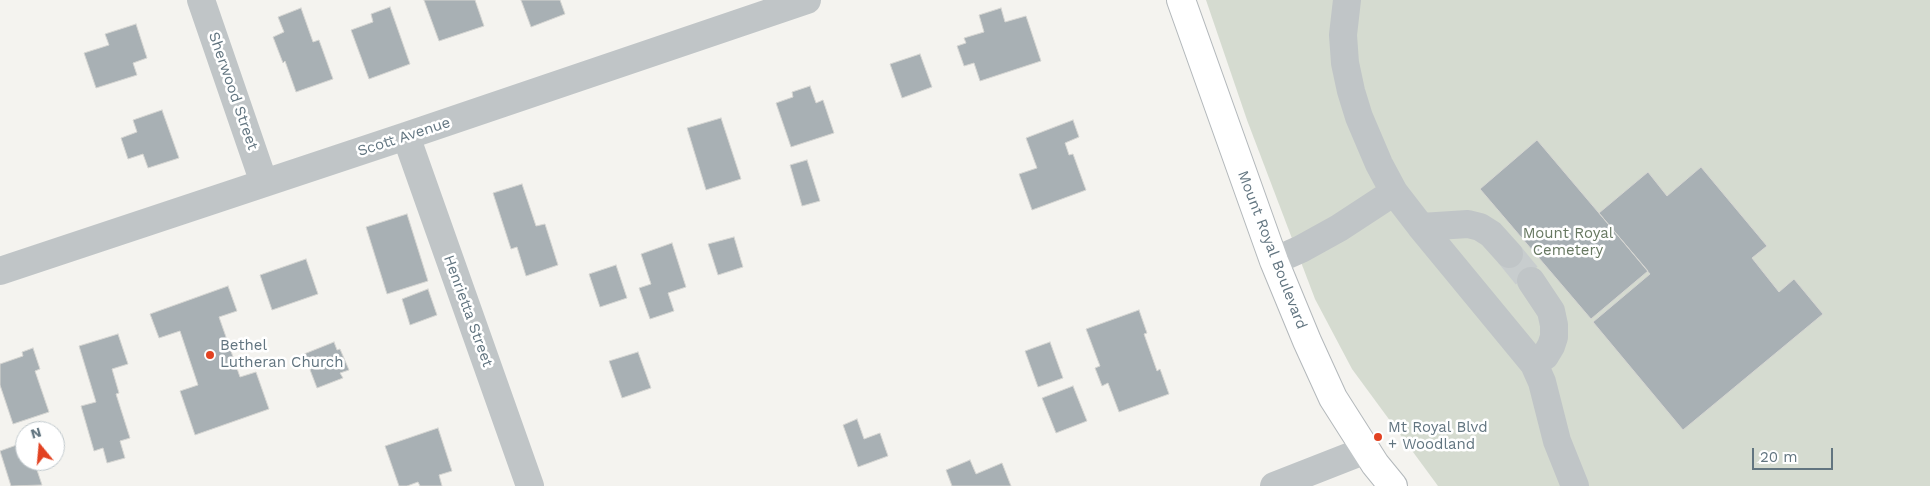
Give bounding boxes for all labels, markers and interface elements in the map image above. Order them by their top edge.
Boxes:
street label: Sherwood Street [204,30,262,152]
street label: Scott Avenue [355,114,453,160]
street label: Mount Royal Boulevard [1233,168,1311,332]
park label: Mount Royal Cemetery [1523,225,1613,260]
street label: Henrietta Street [439,253,497,369]
place label: Bethel Lutheran Church [220,337,343,372]
marker: Bethel Lutheran Church [204,349,216,361]
place label: Mt Royal Blvd + Woodland [1388,419,1488,454]
north arrow [15,421,65,471]
text: N [29,423,43,442]
marker: Mt Royal Blvd + Woodland [1372,431,1384,443]
scale bar [1755,438,1836,470]
text: 20 m [1760,448,1798,466]

